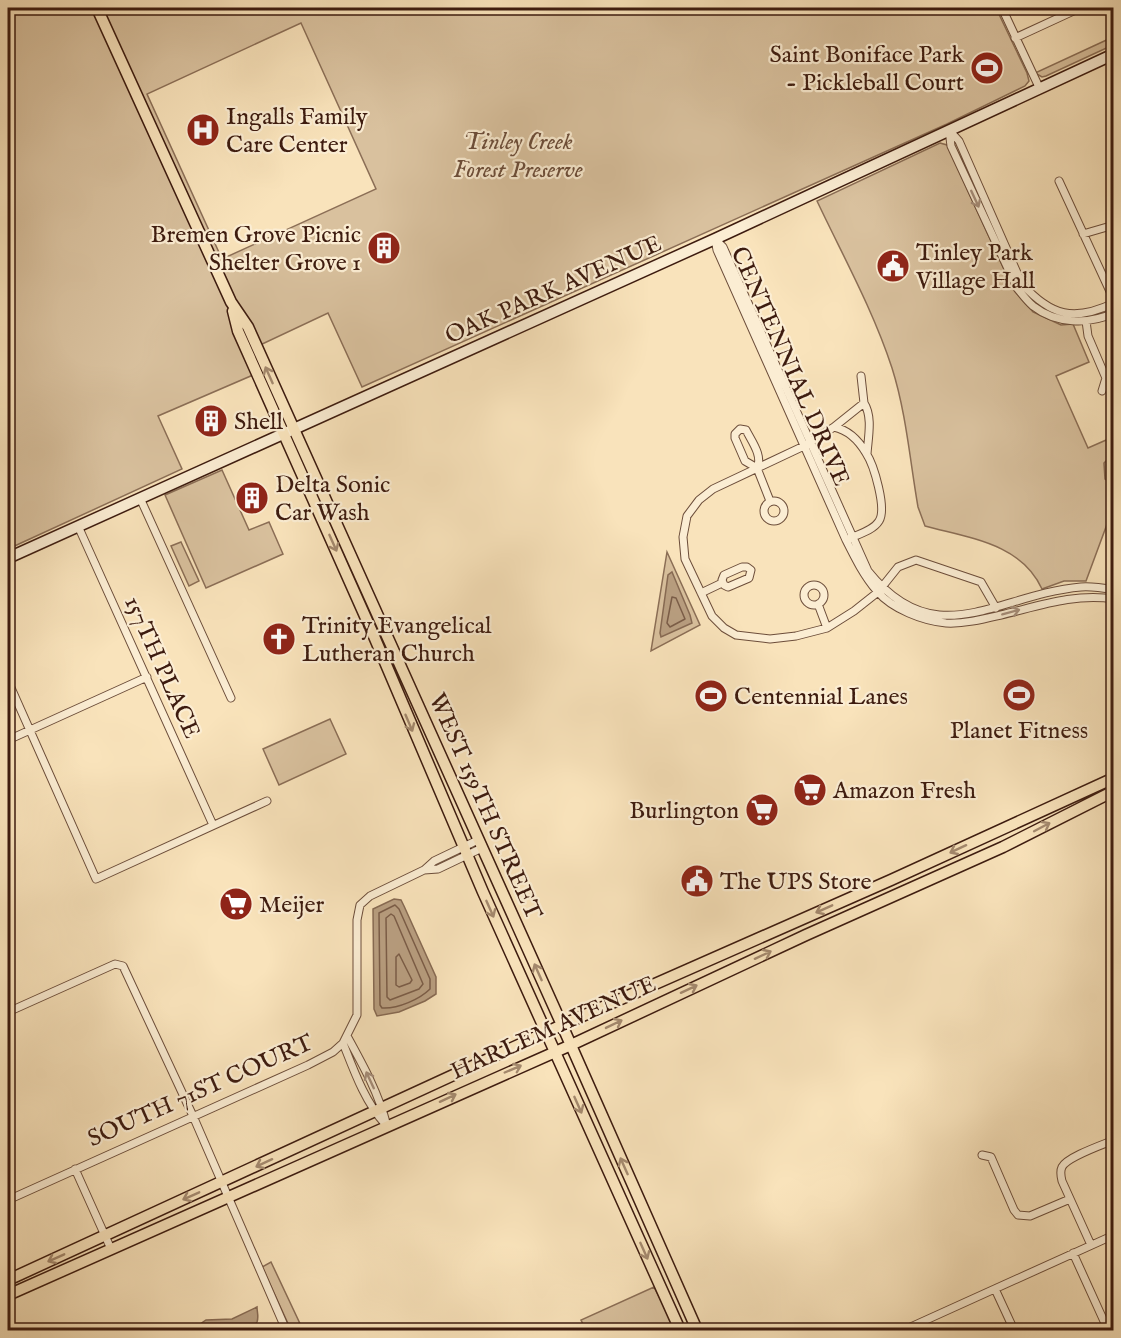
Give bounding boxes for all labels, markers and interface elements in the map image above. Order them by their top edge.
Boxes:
place label: Saint Boniface Park - Pickleball Court [769,40,964,99]
sports icon: Saint Boniface Park - Pickleball Court [969,50,1005,86]
place label: Ingalls Family Care Center [226,102,368,161]
hospital icon: Ingalls Family Care Center [185,112,221,148]
park label: Tinley Creek Forest Preserve [453,127,583,186]
one-way arrow [970,190,982,208]
place label: Bremen Grove Picnic Shelter Grove 1 [151,220,361,279]
street label: OAK PARK AVENUE [441,229,667,352]
building icon: Bremen Grove Picnic Shelter Grove 1 [366,230,402,266]
place label: Tinley Park Village Hall [915,238,1035,297]
street label: CENTENNIAL DRIVE [723,242,856,491]
public building icon: Tinley Park Village Hall [875,248,911,284]
one-way arrow [263,366,274,384]
building icon: Shell [193,403,229,439]
place label: Shell [234,407,284,438]
place label: Delta Sonic Car Wash [275,470,390,529]
building icon: Delta Sonic Car Wash [234,480,270,516]
one-way arrow [327,534,339,552]
street label: 157TH PLACE [116,591,207,744]
one-way arrow [1001,606,1020,618]
place label: Trinity Evangelical Lutheran Church [302,611,492,670]
church icon: Trinity Evangelical Lutheran Church [261,621,297,657]
sports icon: Planet Fitness [1001,677,1037,713]
sports icon: Centennial Lanes [693,678,729,714]
place label: Centennial Lanes [734,682,908,713]
street label: WEST 159TH STREET [421,689,549,925]
one-way arrow [404,713,416,731]
place label: Planet Fitness [950,716,1088,747]
supermarket icon: Amazon Fresh [792,772,828,808]
place label: Amazon Fresh [832,776,976,807]
supermarket icon: Burlington [744,792,780,828]
place label: Burlington [629,796,739,827]
one-way arrow [1033,821,1050,833]
one-way arrow [949,843,967,855]
public building icon: The UPS Store [679,863,715,899]
place label: The UPS Store [720,867,871,898]
supermarket icon: Meijer [218,886,254,922]
place label: Meijer [259,890,324,921]
one-way arrow [485,899,497,917]
one-way arrow [816,904,834,916]
one-way arrow [753,949,771,960]
one-way arrow [532,963,543,981]
street label: HARLEM AVENUE [446,969,661,1088]
one-way arrow [679,982,697,994]
one-way arrow [605,1017,623,1029]
street label: SOUTH 71ST COURT [83,1027,319,1155]
one-way arrow [503,1063,522,1074]
one-way arrow [363,1071,374,1089]
one-way arrow [439,1091,457,1103]
one-way arrow [573,1095,585,1113]
one-way arrow [618,1157,630,1175]
one-way arrow [256,1158,274,1169]
one-way arrow [183,1191,201,1203]
one-way arrow [639,1241,651,1259]
one-way arrow [48,1252,66,1264]

